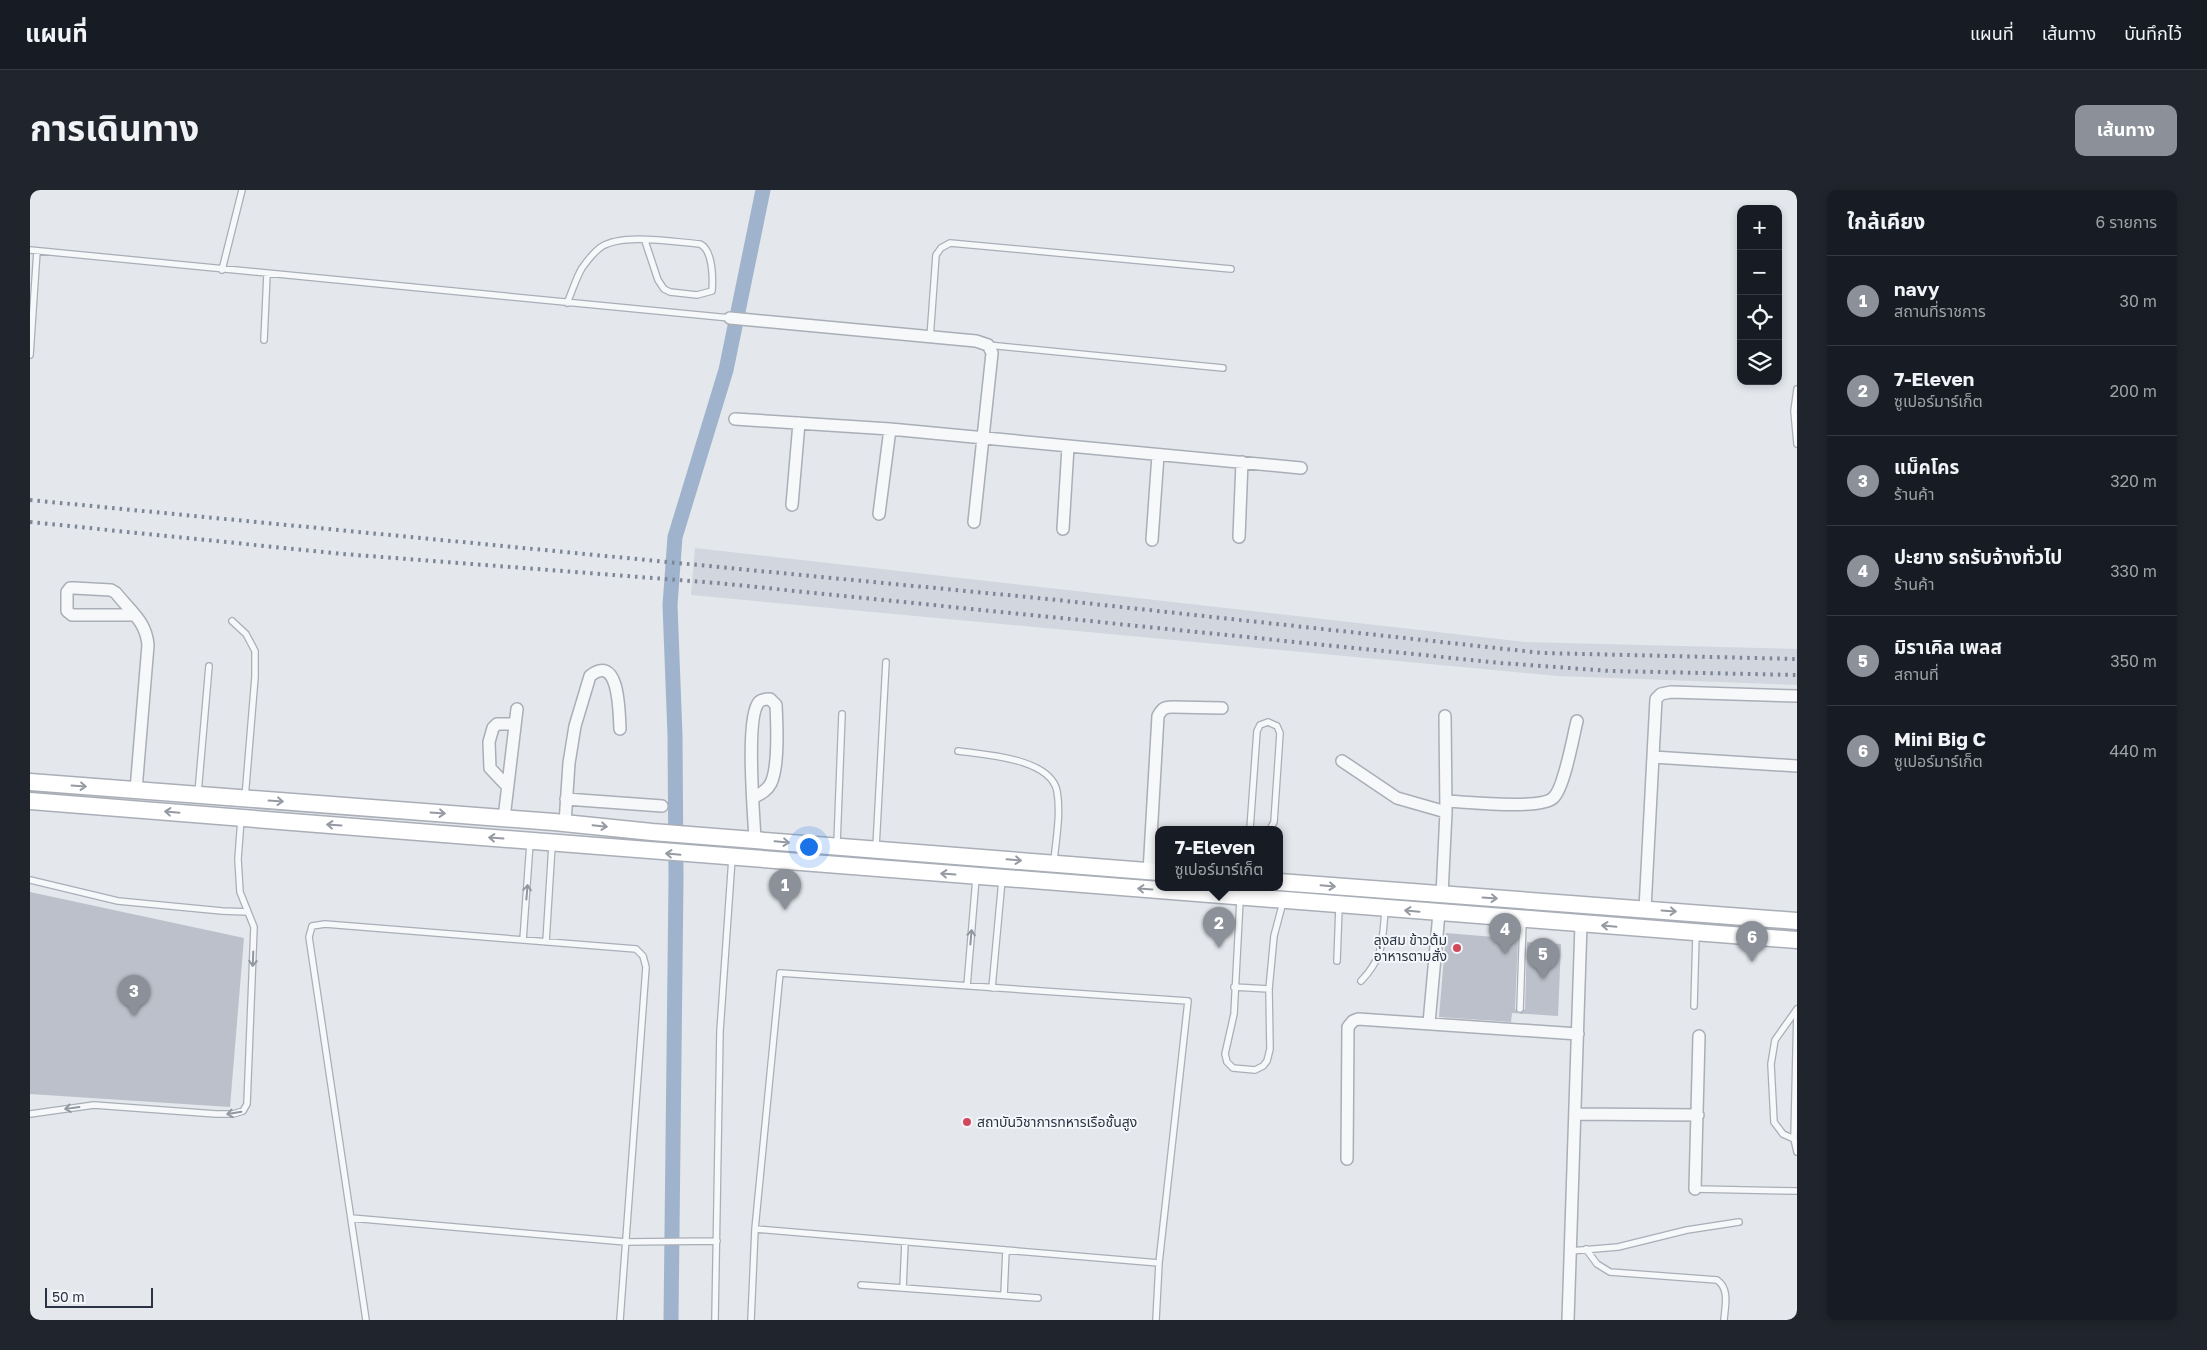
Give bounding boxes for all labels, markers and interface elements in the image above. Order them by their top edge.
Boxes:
text: แผนที่ [25,18,88,47]
text: แผนที่ [1970,22,2014,44]
text: เส้นทาง [2042,22,2096,44]
text: บันทึกไว้ [2124,22,2182,44]
button: เส้นทาง [2075,105,2177,156]
text: การเดินทาง [30,107,199,149]
map controls [1737,205,1782,385]
button: + [1737,205,1782,250]
text: ใกล้เคียง [1847,208,1925,234]
text: 6 รายการ [2096,212,2157,232]
button: − [1737,250,1782,295]
text: navy [1894,277,1939,300]
text: 1 [1859,291,1867,311]
text: 30 m [2120,291,2157,311]
button: locate [1737,295,1782,340]
text: สถานที่ราชการ [1894,301,1986,321]
button: layers [1737,340,1782,385]
text: 7-Eleven [1894,367,1974,390]
text: 2 [1858,381,1868,401]
text: 200 m [2110,381,2157,401]
text: ซูเปอร์มาร์เก็ต [1894,391,1983,411]
text: แม็คโคร [1894,455,1959,478]
text: 3 [1858,471,1868,491]
text: 320 m [2110,471,2157,491]
text: ร้านค้า [1894,484,1934,504]
text: ปะยาง รถรับจ้างทั่วไป [1894,545,2062,568]
text: 4 [1858,561,1868,581]
text: 330 m [2110,561,2157,581]
text: ร้านค้า [1894,574,1934,594]
text: มิราเคิล เพลส [1894,635,2002,658]
text: 5 [1858,651,1868,671]
text: 350 m [2110,651,2157,671]
text: สถานที่ [1894,664,1939,684]
text: Mini Big C [1894,727,1986,750]
text: 6 [1858,741,1868,761]
text: 440 m [2109,741,2157,761]
text: ซูเปอร์มาร์เก็ต [1894,751,1983,771]
one-way arrow [70,781,86,791]
one-way arrow [267,796,283,806]
one-way arrow [164,808,180,817]
one-way arrow [429,809,445,818]
one-way arrow [326,821,342,830]
one-way arrow [591,822,607,831]
popup [1155,826,1283,891]
one-way arrow [488,833,504,843]
your location [796,834,822,860]
text: 7-Eleven [1175,835,1255,858]
one-way arrow [774,837,790,846]
one-way arrow [665,849,681,858]
one-way arrow [1005,856,1021,865]
text: ซูเปอร์มาร์เก็ต [1175,859,1263,879]
pin: 1 [769,869,801,910]
one-way arrow [941,869,957,879]
one-way arrow [1319,882,1335,891]
one-way arrow [523,884,532,900]
one-way arrow [1138,885,1154,894]
one-way arrow [1481,894,1497,903]
one-way arrow [1404,906,1420,915]
pin: 2 [1203,907,1235,948]
one-way arrow [1661,907,1677,916]
pin: 4 [1489,913,1521,954]
pin: 6 [1736,921,1768,962]
one-way arrow [1601,922,1617,931]
one-way arrow [966,930,975,946]
place label: ลุงสม ข้าวต้ม อาหารตามสั่ง [1374,931,1447,964]
pin: 5 [1527,938,1559,979]
marker: ลุงสม ข้าวต้ม อาหารตามสั่ง [1451,942,1463,954]
one-way arrow [248,951,257,967]
pin: 3 [118,975,150,1016]
one-way arrow [65,1104,81,1114]
one-way arrow [226,1108,242,1118]
place label: สถาบันวิชาการทหารเรือชั้นสูง [977,1113,1137,1131]
marker: สถาบันวิชาการทหารเรือชั้นสูง [961,1116,973,1128]
scale bar [45,1285,152,1308]
text: 50 m [52,1288,85,1305]

